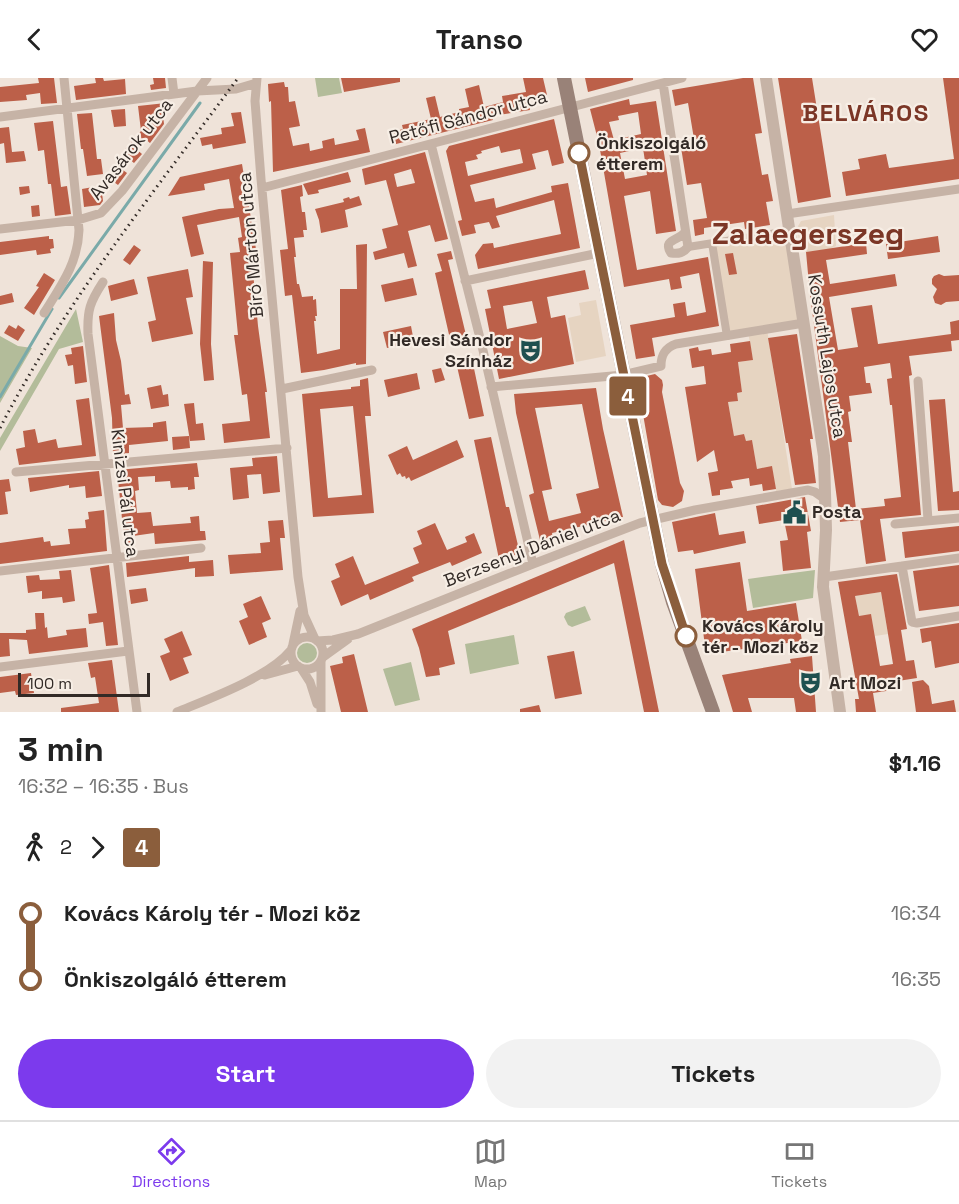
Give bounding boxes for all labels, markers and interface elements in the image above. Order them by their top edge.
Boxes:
text: Transo [436,22,523,57]
icon: back [18,23,51,56]
icon: heart [908,23,941,56]
street label: Petőfi Sándor utca [386,84,549,149]
street label: Avasárok utca [84,93,177,204]
district label: BELVÁROS [802,97,930,128]
place label: Önkiszolgáló étterem [596,131,706,175]
marker: Önkiszolgáló étterem [568,142,590,164]
street label: Bíró Márton utca [233,171,268,319]
district label: Zalaegerszeg [712,214,904,253]
street label: Kossuth Lajos utca [803,272,852,440]
place label: Hevesi Sándor Színház [389,328,512,372]
theatre icon: Hevesi Sándor Színház [517,337,543,363]
line badge: 4 [608,376,648,416]
text: 4 [621,383,635,410]
street label: Kinizsi Pál utca [106,428,145,558]
public building icon: Posta [781,499,807,525]
place label: Posta [812,500,862,523]
street label: Berzsenyi Dániel utca [440,503,623,592]
place label: Kovács Károly tér - Mozi köz [702,614,824,658]
marker: Kovács Károly tér - Mozi köz [675,625,697,647]
scale bar [18,670,150,698]
theatre icon: Art Mozi [798,670,824,696]
place label: Art Mozi [829,671,901,694]
text: 100 m [27,673,72,694]
text: 3 min [18,729,104,771]
text: $1.16 [889,749,941,777]
text: 16:32 – 16:35 · Bus [18,773,189,799]
icon: walk [18,831,51,864]
icon: forward [81,831,114,864]
text: 2 [60,834,72,860]
text: 4 [135,834,148,861]
text: Kovács Károly tér - Mozi köz [64,899,361,927]
text: 16:34 [891,900,941,926]
text: Önkiszolgáló étterem [64,965,287,993]
text: 16:35 [891,966,941,992]
button: Start [18,1039,474,1108]
button: Tickets [486,1039,941,1108]
tab: Directions [132,1135,210,1192]
tab: Map [474,1135,507,1192]
tab: Tickets [771,1135,827,1192]

